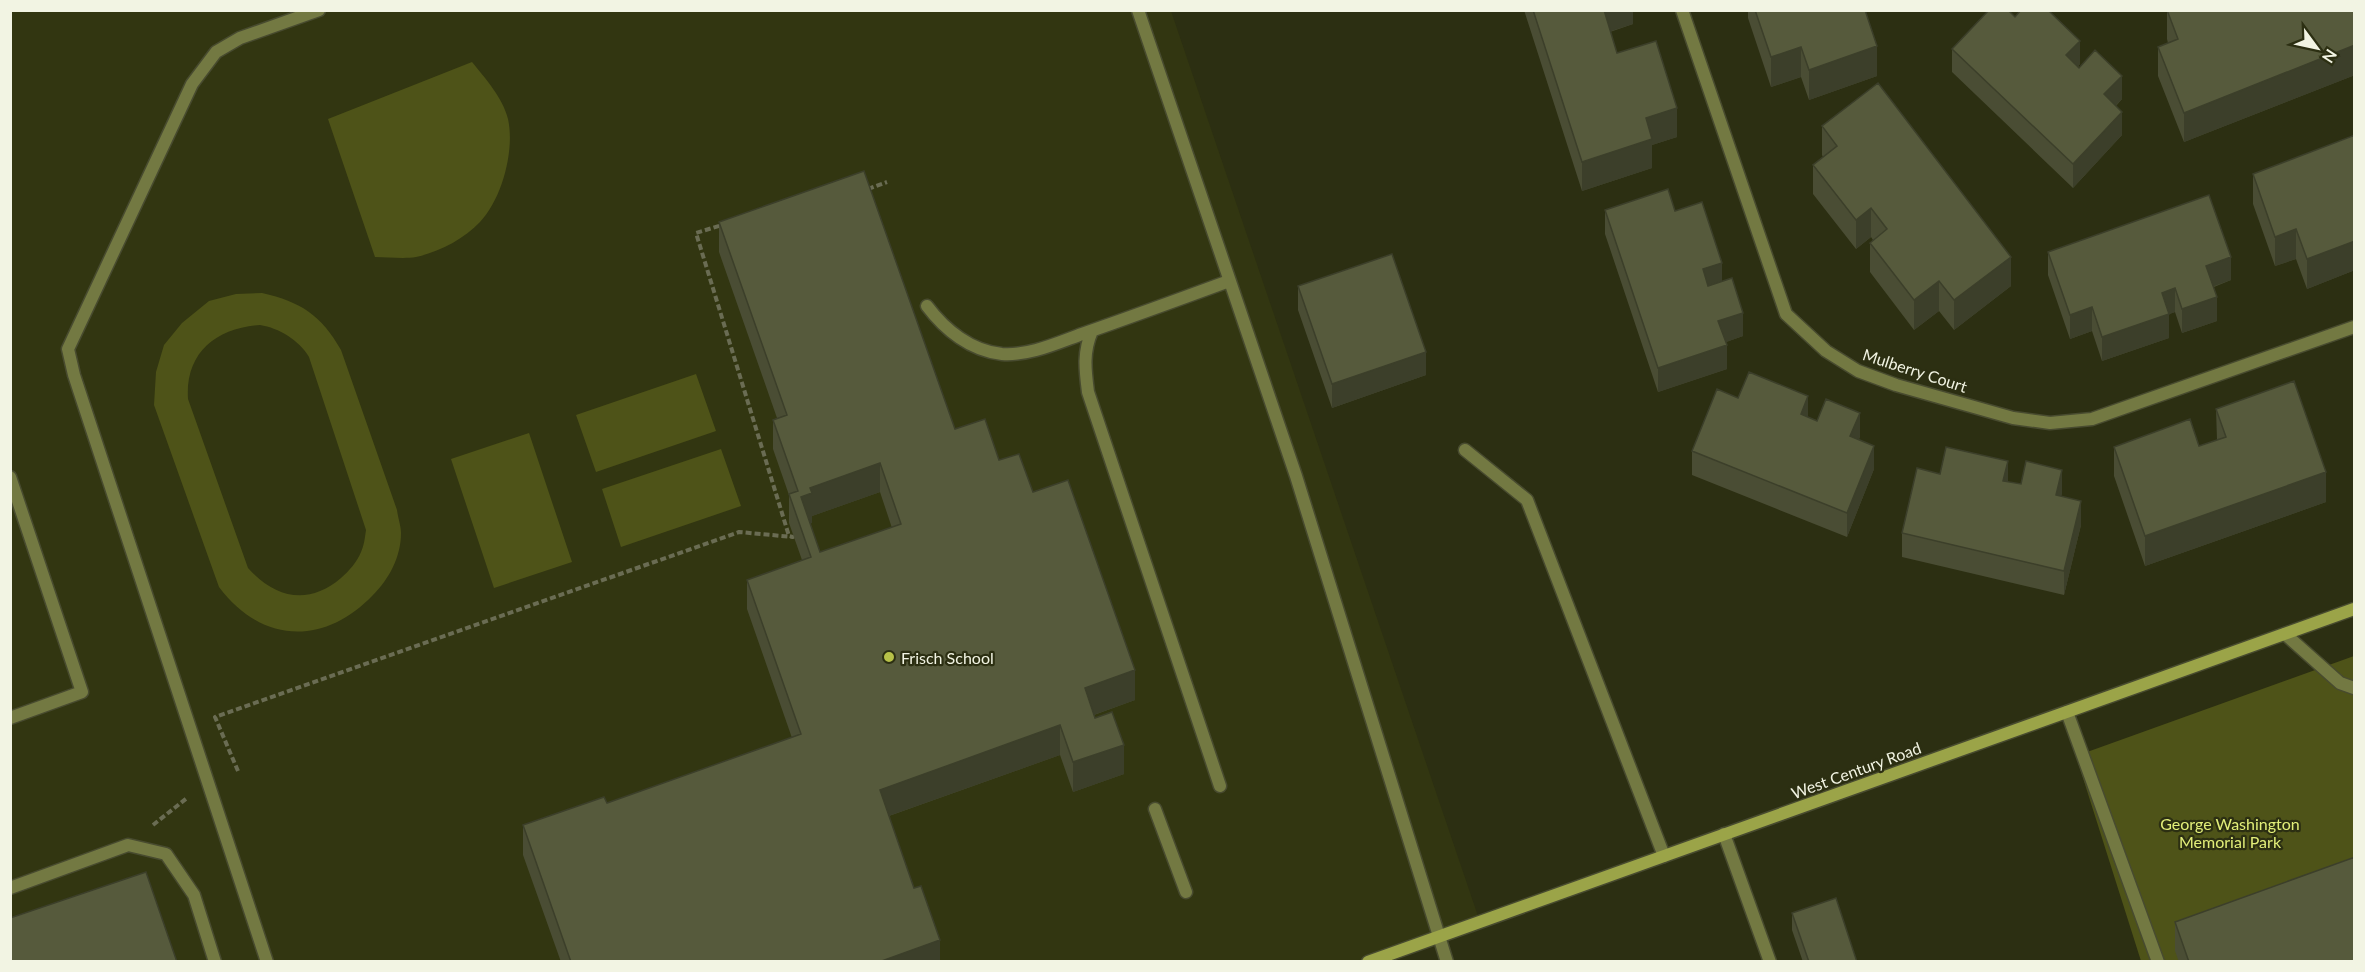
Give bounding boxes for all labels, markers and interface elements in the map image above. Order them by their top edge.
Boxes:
north arrow [2287,18,2347,78]
text: N [2319,46,2341,67]
street label: Mulberry Court [1860,344,1970,396]
place label: Frisch School [901,648,994,667]
marker: Frisch School [882,650,896,664]
street label: West Century Road [1789,738,1923,802]
park label: George Washington Memorial Park [2160,814,2300,851]

